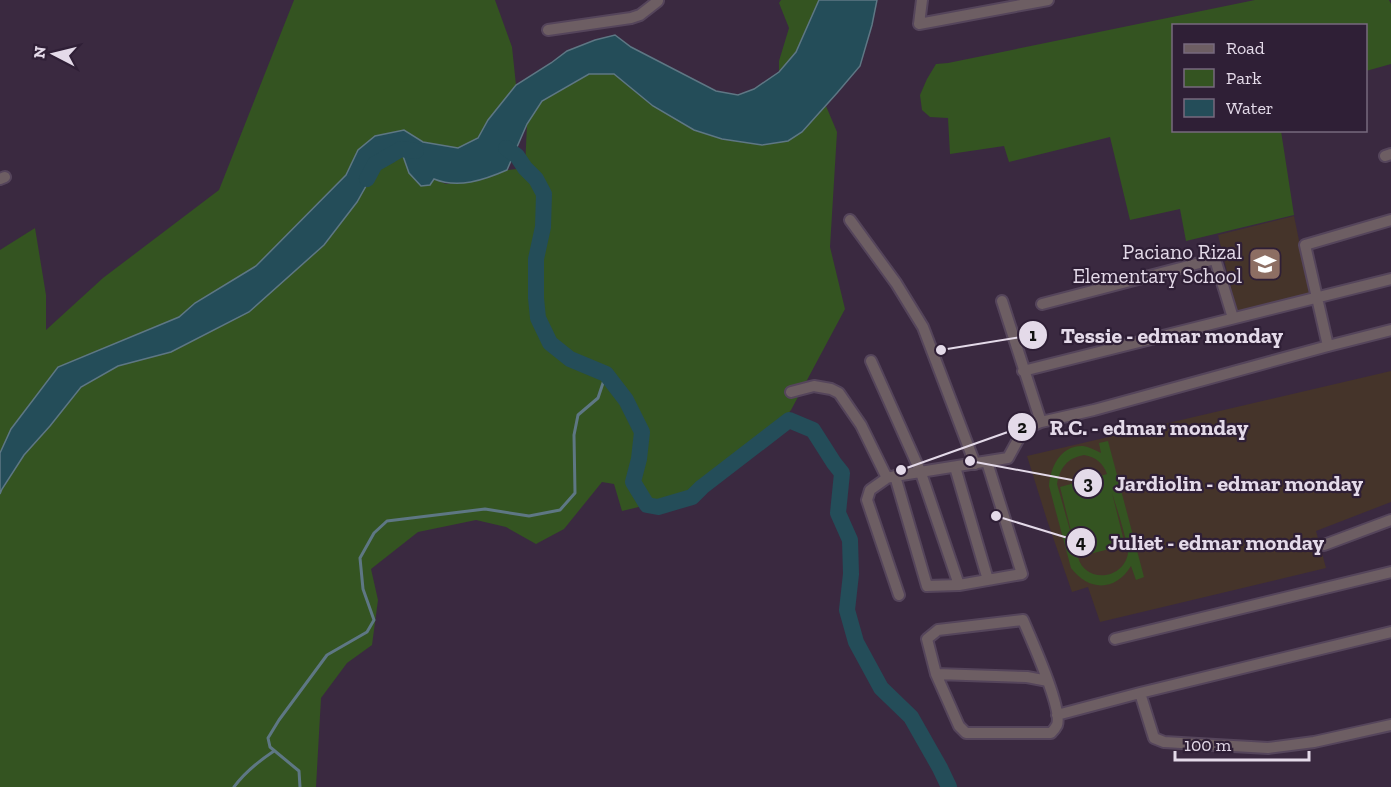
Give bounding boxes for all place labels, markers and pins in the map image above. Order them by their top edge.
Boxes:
place label: Paciano Rizal Elementary School [1073,239,1242,288]
school or university icon: Paciano Rizal Elementary School [1247,246,1283,282]
callout: Tessie - edmar monday [1018,315,1295,355]
callout: R.C. - edmar monday [1007,407,1261,447]
callout: Jardiolin - edmar monday [1073,463,1375,503]
callout: Juliet - edmar monday [1066,522,1336,562]

